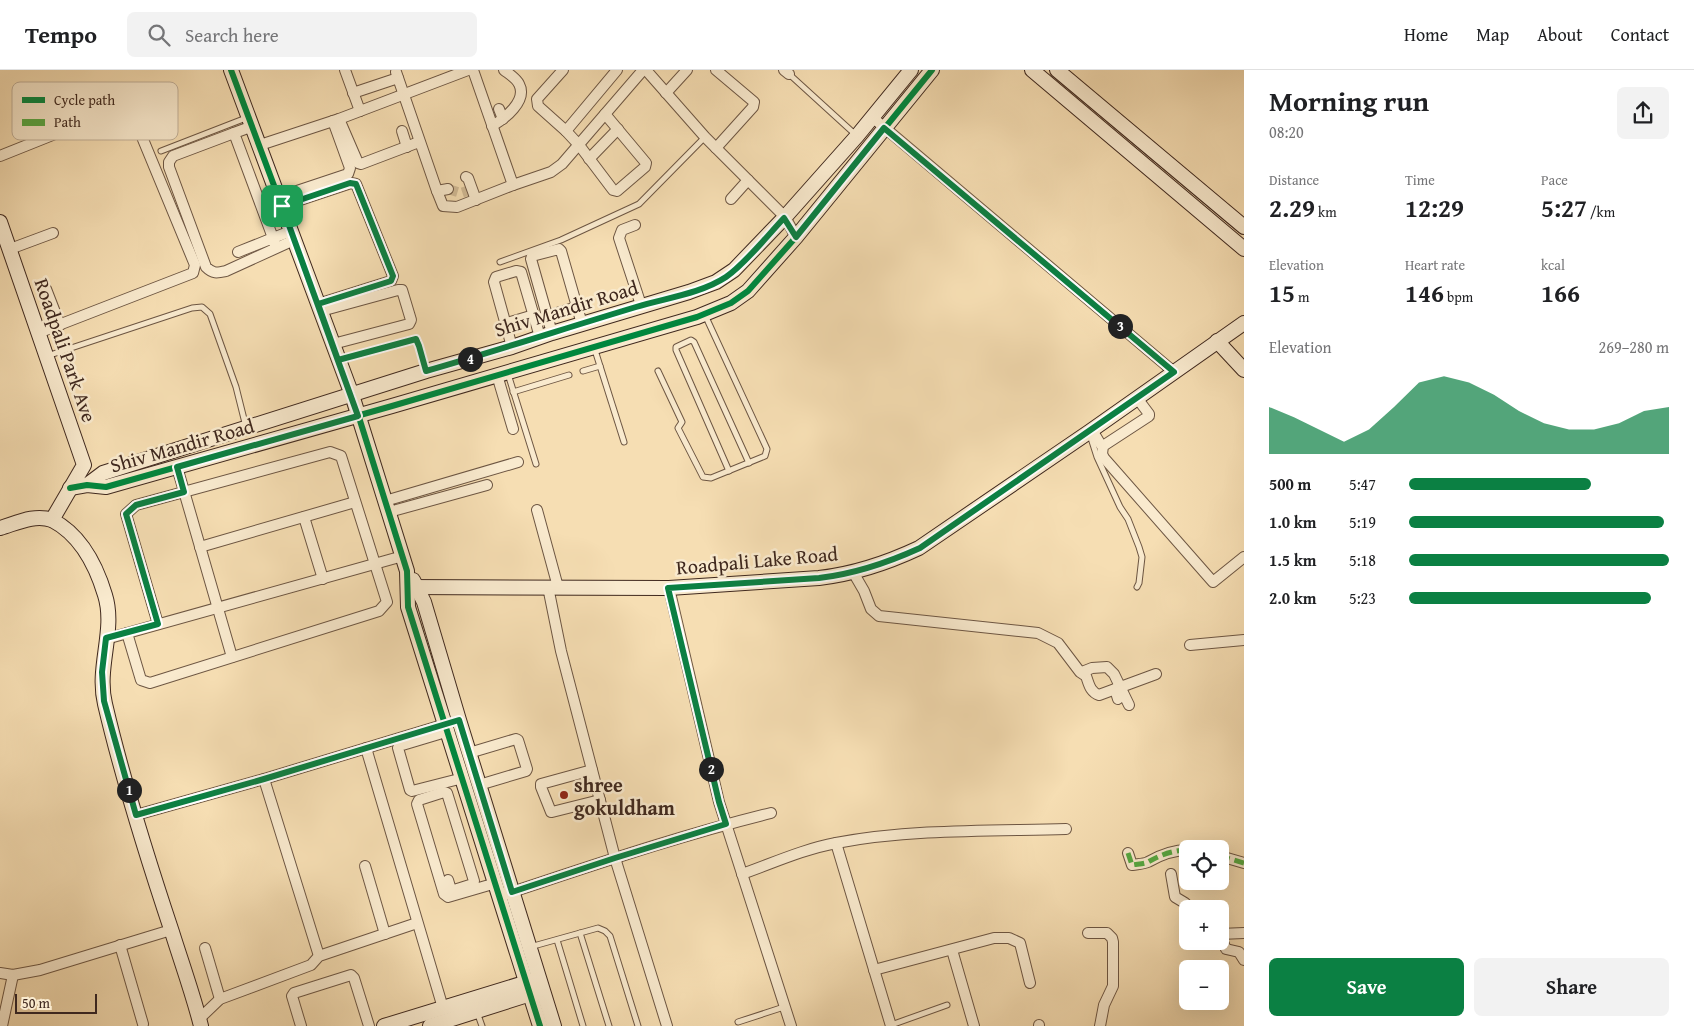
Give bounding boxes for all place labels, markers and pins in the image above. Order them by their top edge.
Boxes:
pin [261,185,303,227]
pin: 3 [1108,314,1132,338]
pin: 4 [458,346,482,372]
pin: 2 [698,756,724,782]
place label: shree gokuldham [574,770,675,822]
pin: 1 [116,778,142,802]
marker: shree gokuldham [558,789,570,801]

